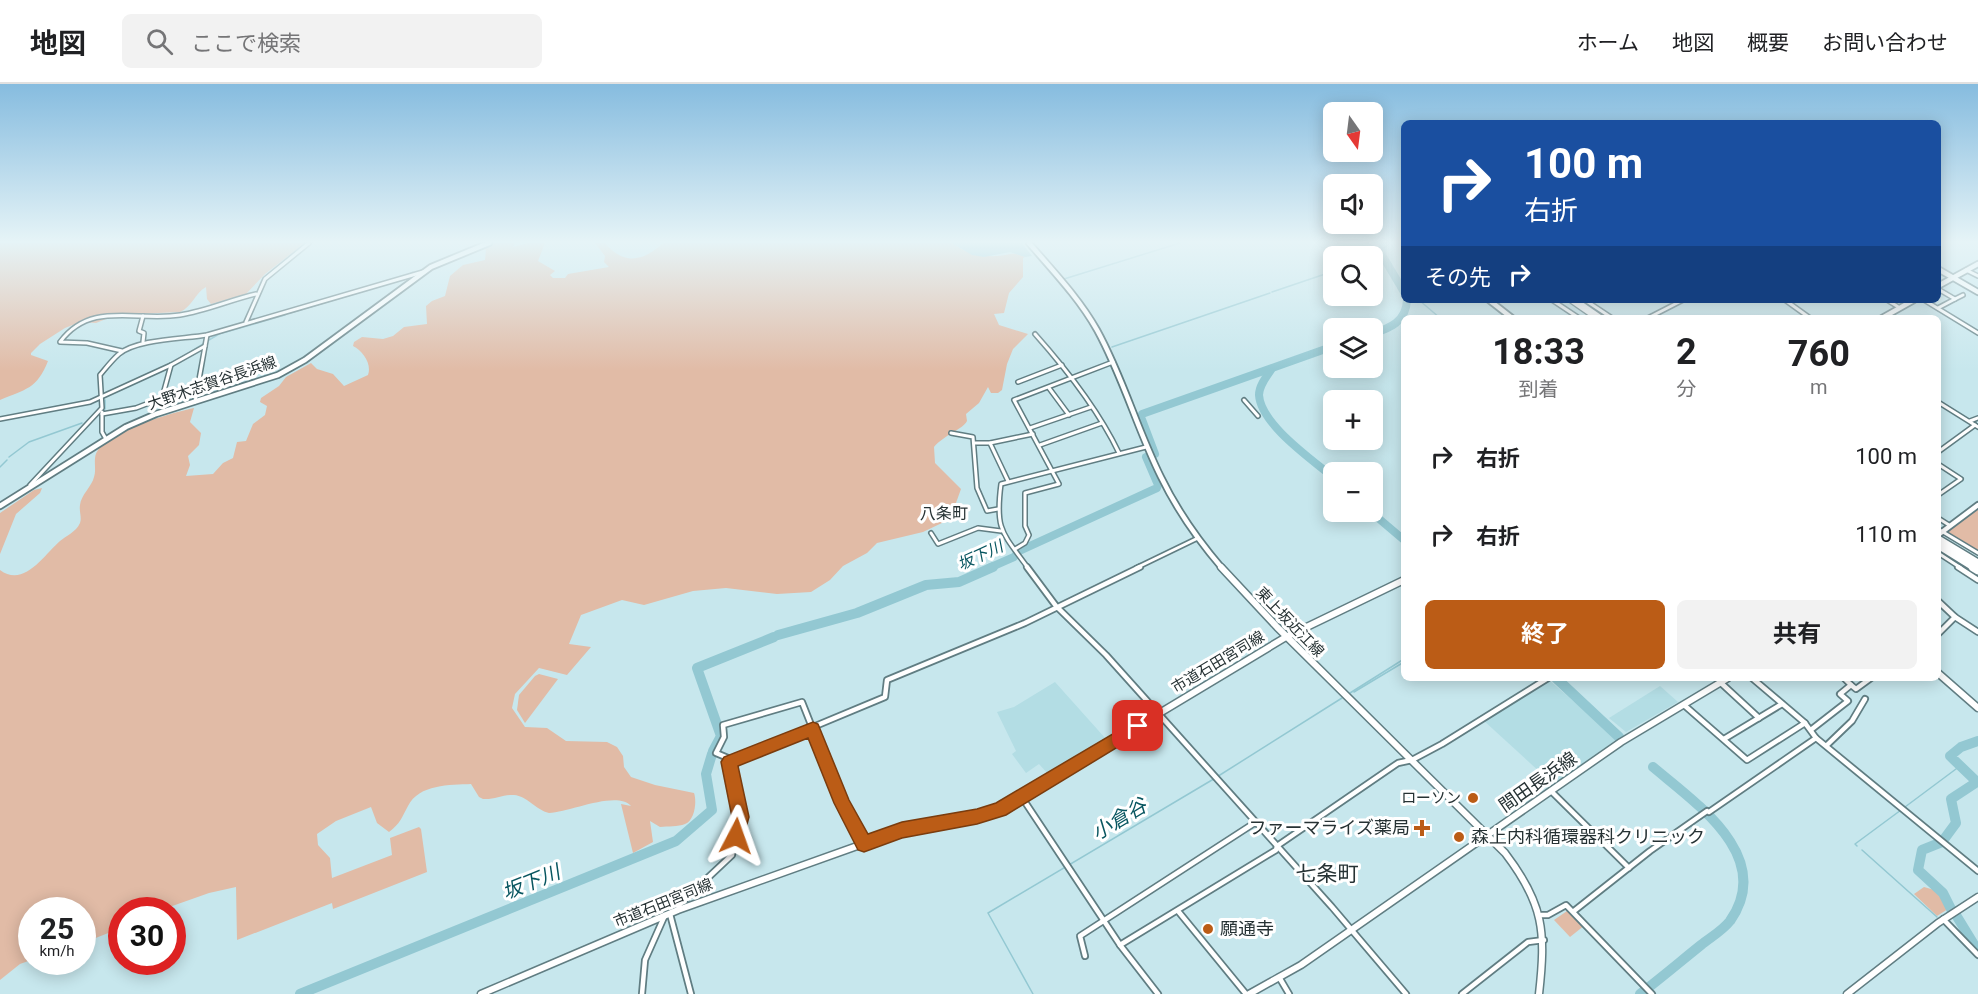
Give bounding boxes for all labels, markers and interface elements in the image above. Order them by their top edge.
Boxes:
search box [122,14,542,68]
icon: search [143,25,176,58]
text: 地図 [30,27,86,60]
text: ここで検索 [191,31,301,56]
text: ホーム [1577,31,1639,55]
text: 地図 [1672,31,1714,55]
text: 概要 [1747,31,1789,55]
text: お問い合わせ [1822,31,1948,55]
north arrow [1323,102,1383,162]
map controls [1323,102,1383,522]
text: 100 m [1524,139,1643,188]
icon: right [1425,144,1503,222]
button: sound [1323,174,1383,234]
text: 右折 [1524,195,1578,227]
button: search [1323,246,1383,306]
icon: right [1503,258,1536,291]
text: その先 [1425,265,1491,290]
button: layers [1323,318,1383,378]
text: 18:33 [1492,331,1585,373]
text: 2 [1676,331,1697,373]
text: 760 [1788,333,1850,375]
street label: 大野木志賀谷長浜線 [145,353,279,413]
text: m [1810,375,1828,399]
text: 到着 [1519,377,1559,401]
text: 分 [1676,377,1696,401]
button: + [1323,390,1383,450]
icon: right [1425,440,1458,473]
text: 100 m [1855,444,1917,469]
text: 右折 [1476,446,1520,471]
button: − [1323,462,1383,522]
district label: 八条町 [920,504,968,523]
icon: right [1425,518,1458,551]
text: 110 m [1855,522,1917,547]
text: 右折 [1476,524,1520,549]
water label: 坂下川 [954,536,1008,574]
street label: 東上坂近江線 [1252,583,1328,661]
button: 終了 [1425,600,1665,669]
button: 共有 [1677,600,1917,669]
street label: 市道石田宮司線 [1168,627,1268,697]
pin [1112,700,1163,751]
icon: arrive [1121,709,1154,742]
street label: 間田長浜線 [1495,747,1581,816]
place label: ローソン [1401,789,1461,807]
marker: ローソン [1466,791,1480,805]
water label: 小倉谷 [1087,792,1153,845]
position arrow [704,804,768,868]
place label: ファーマライズ薬局 [1249,817,1410,838]
marker: ファーマライズ薬局 [1415,821,1429,835]
place label: 森上内科循環器科クリニック [1471,826,1705,847]
marker: 森上内科循環器科クリニック [1452,830,1466,844]
water label: 坂下川 [499,859,565,904]
district label: 七条町 [1296,862,1359,886]
street label: 市道石田宮司線 [611,875,715,931]
speed limit sign: 30 [108,897,186,975]
text: 25 [40,911,74,946]
place label: 願通寺 [1220,918,1274,939]
marker: 願通寺 [1201,922,1215,936]
text: km/h [39,942,75,960]

